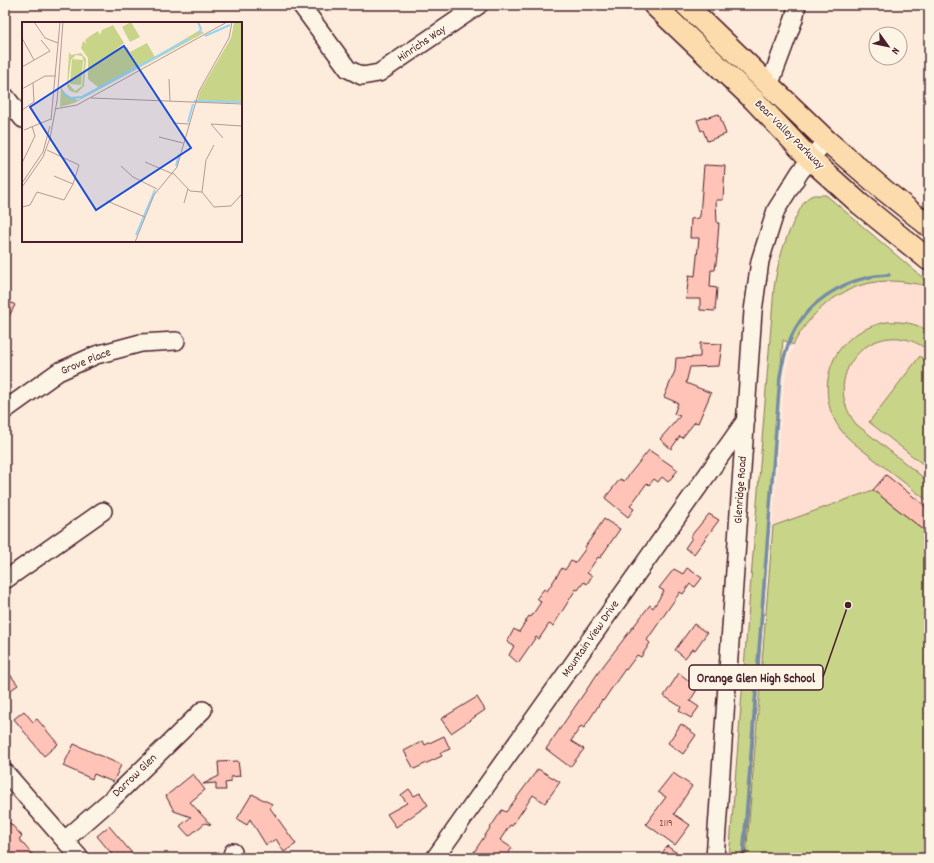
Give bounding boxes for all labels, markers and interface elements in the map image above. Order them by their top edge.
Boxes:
street label: Hinrichs Way [394,21,451,67]
inset map [22,22,242,242]
north arrow [868,26,908,66]
text: N [886,44,903,57]
street label: Bear Valley Parkway [750,96,829,175]
street label: Grove Place [58,344,114,380]
street label: Glenridge Road [730,456,752,524]
street label: Mountain View Drive [558,597,624,681]
callout: Orange Glen High School [689,665,823,690]
text: Orange Glen High School [697,670,816,689]
street label: Darrow Glen [109,750,161,802]
house number: 2119 [659,817,673,831]

